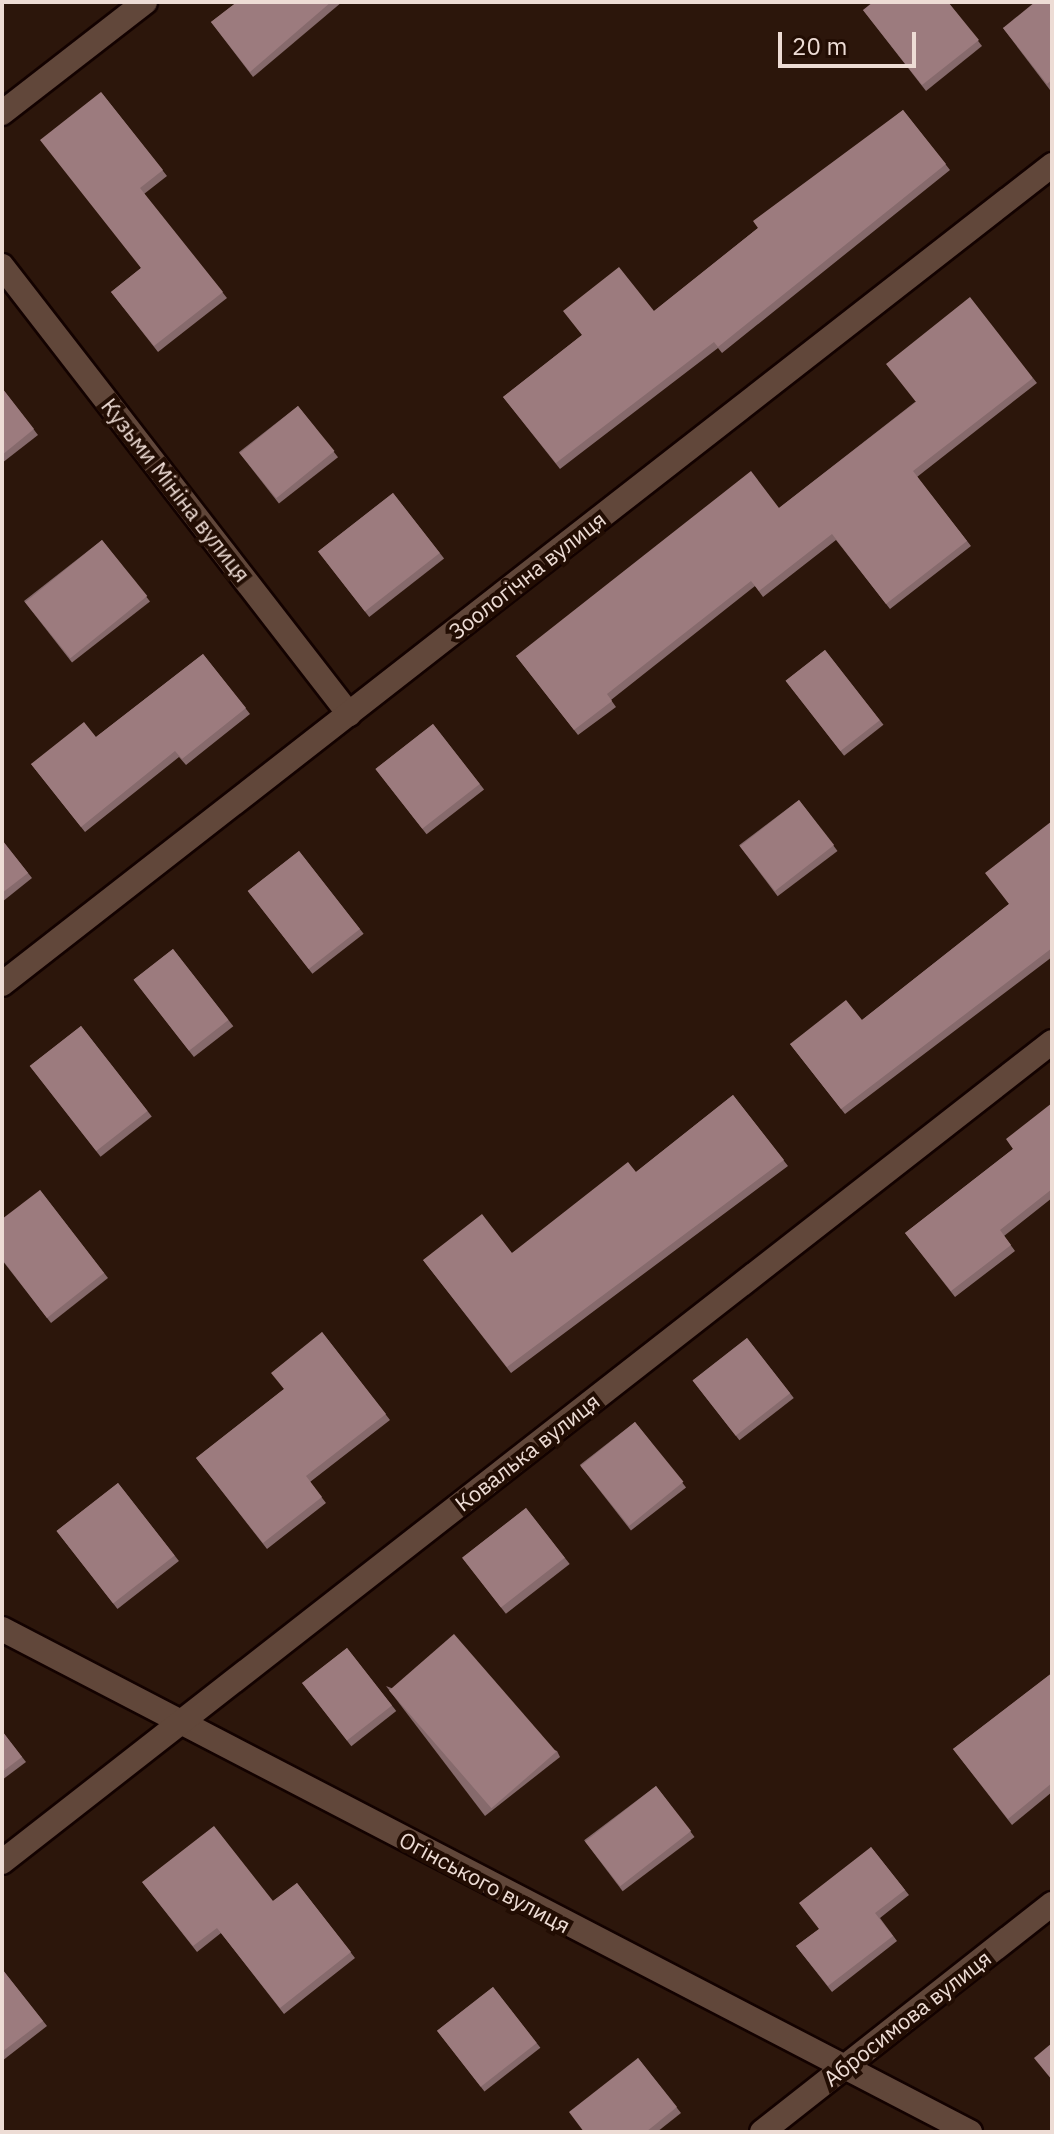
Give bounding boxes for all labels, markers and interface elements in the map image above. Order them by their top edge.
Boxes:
scale bar [782,16,920,66]
text: 20 m [792,30,847,62]
street label: Кузьми Мініна вулиця [96,393,256,587]
street label: Зоологічна вулиця [443,505,611,645]
street label: Ковалька вулиця [449,1387,605,1517]
street label: Огінського вулиця [395,1826,575,1938]
street label: Абросимова вулиця [818,1944,996,2092]

